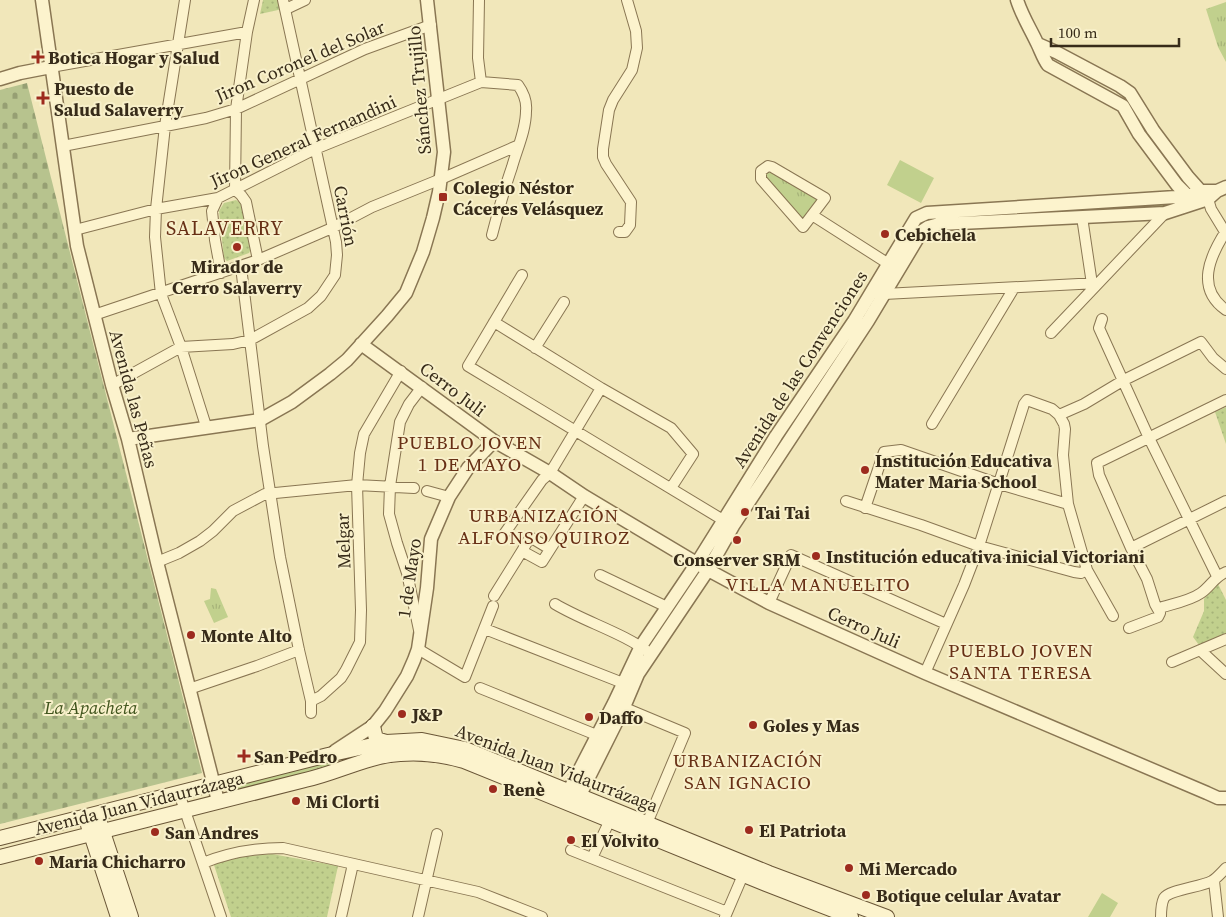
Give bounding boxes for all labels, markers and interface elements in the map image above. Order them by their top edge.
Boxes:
street label: Jiron Coronel del Solar [210,14,389,108]
scale bar [1051,15,1178,47]
text: 100 m [1058,22,1098,43]
street label: Sánchez Trujillo [401,24,437,155]
place label: Botica Hogar y Salud [48,45,220,70]
marker: Botica Hogar y Salud [32,51,44,63]
place label: Puesto de Salud Salaverry [54,76,184,122]
street label: Jiron General Fernandini [205,89,400,194]
marker: Puesto de Salud Salaverry [36,91,50,105]
place label: Colegio Néstor Cáceres Velásquez [453,175,604,221]
street label: Carrión [328,183,364,249]
marker: Colegio Néstor Cáceres Velásquez [437,191,449,203]
district label: SALAVERRY [166,214,284,242]
place label: Cebichela [895,222,977,247]
marker: Cebichela [879,228,891,240]
marker: Mirador de Cerro Salaverry [231,241,243,253]
place label: Mirador de Cerro Salaverry [172,254,302,300]
street label: Avenida de las Convenciones [727,265,873,473]
street label: Avenida las Peñas [104,327,165,471]
street label: Cerro Juli [415,356,491,422]
district label: PUEBLO JOVEN 1 DE MAYO [397,429,543,477]
place label: Institución Educativa Mater Maria School [875,448,1052,494]
marker: Institución Educativa Mater Maria School [859,464,871,476]
place label: Tai Tai [755,500,810,525]
district label: URBANIZACIÓN ALFONSO QUIROZ [458,502,630,550]
marker: Tai Tai [739,506,751,518]
street label: Melgar [330,512,356,569]
marker: Conserver SRM [731,534,743,546]
street label: 1 de Mayo [391,536,427,620]
place label: Institución educativa inicial Victoriani [826,544,1145,569]
place label: Conserver SRM [673,547,801,572]
marker: Institución educativa inicial Victoriani [810,550,822,562]
district label: VILLA MANUELITO [725,571,911,597]
street label: Cerro Juli [824,600,904,654]
place label: Monte Alto [201,623,292,648]
marker: Monte Alto [185,629,197,641]
district label: PUEBLO JOVEN SANTA TERESA [948,637,1094,685]
park label: La Apacheta [43,695,138,720]
place label: J&P [411,702,442,727]
place label: Daffo [599,705,643,730]
marker: J&P [396,708,408,720]
marker: Daffo [583,711,595,723]
place label: Goles y Mas [763,713,859,738]
street label: Avenida Juan Vidaurrázaga [452,718,663,818]
marker: Goles y Mas [747,719,759,731]
place label: San Pedro [254,744,337,769]
district label: URBANIZACIÓN SAN IGNACIO [673,747,823,795]
marker: San Pedro [238,750,250,762]
street label: Avenida Juan Vidaurrázaga [32,765,247,841]
place label: Renè [503,777,545,802]
marker: Renè [487,783,499,795]
place label: Mi Clorti [306,789,380,814]
marker: Mi Clorti [290,795,302,807]
place label: El Patriota [759,818,847,843]
place label: San Andres [165,820,259,845]
marker: El Patriota [743,824,755,836]
marker: San Andres [149,826,161,838]
place label: El Volvito [581,828,659,853]
marker: El Volvito [565,834,577,846]
place label: Maria Chicharro [49,849,186,874]
marker: Maria Chicharro [33,855,45,867]
place label: Mi Mercado [859,856,957,881]
marker: Mi Mercado [843,862,855,874]
place label: Botique celular Avatar [876,883,1062,908]
marker: Botique celular Avatar [860,889,872,901]

